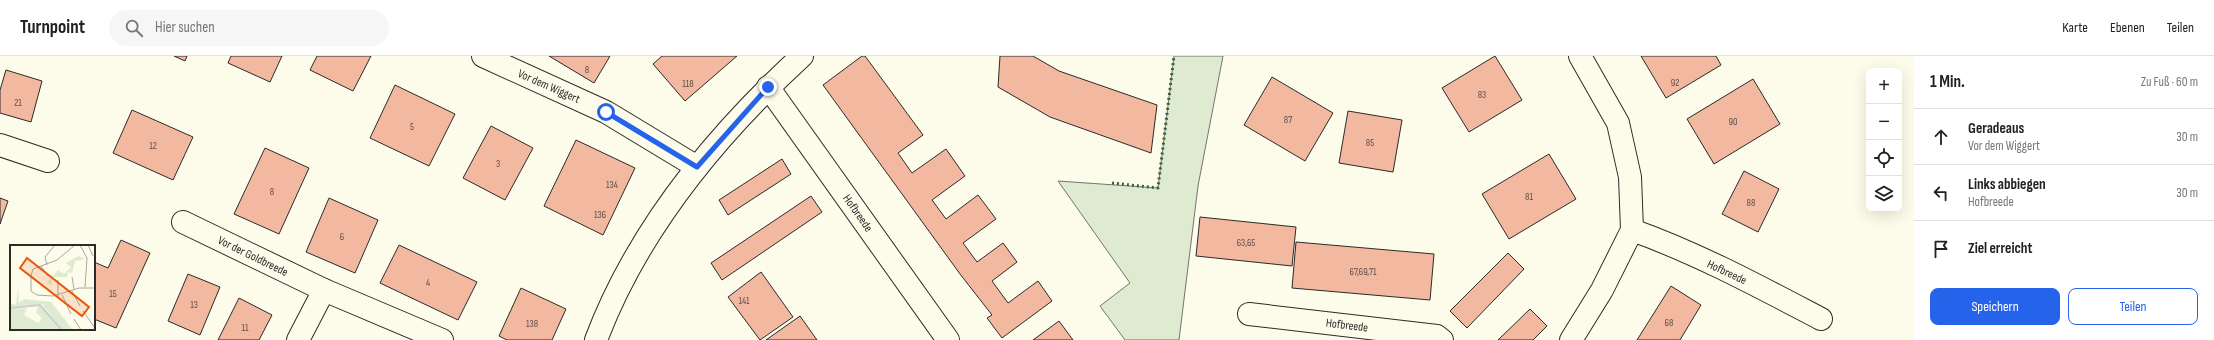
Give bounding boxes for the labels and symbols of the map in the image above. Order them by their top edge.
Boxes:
house number: 8 [585,64,589,76]
street label: Vor dem Wiggert [515,66,583,107]
house number: 92 [1671,77,1679,89]
house number: 118 [682,78,694,90]
route end [759,78,777,96]
house number: 83 [1478,89,1486,101]
house number: 21 [14,97,22,109]
route start [597,103,615,121]
house number: 87 [1284,114,1292,126]
house number: 90 [1729,116,1737,128]
house number: 5 [410,121,414,133]
house number: 85 [1366,137,1374,149]
house number: 12 [149,140,157,152]
house number: 3 [496,158,500,170]
house number: 134 [606,179,618,191]
house number: 8 [270,186,274,198]
house number: 81 [1525,191,1533,203]
street label: Hofbreede [839,192,876,235]
house number: 88 [1747,197,1755,209]
house number: 136 [594,209,606,221]
house number: 6 [340,231,344,243]
street label: Vor der Goldbreede [215,233,291,280]
house number: 63,65 [1237,237,1255,249]
inset map [10,245,95,330]
street label: Hofbreede [1704,257,1749,288]
house number: 67,69,71 [1350,266,1377,278]
house number: 4 [426,277,430,289]
house number: 15 [109,288,117,300]
house number: 141 [738,295,750,307]
house number: 13 [190,299,198,311]
street label: Hofbreede [1325,315,1369,336]
house number: 68 [1665,317,1673,329]
house number: 138 [526,318,538,330]
house number: 11 [242,322,249,334]

